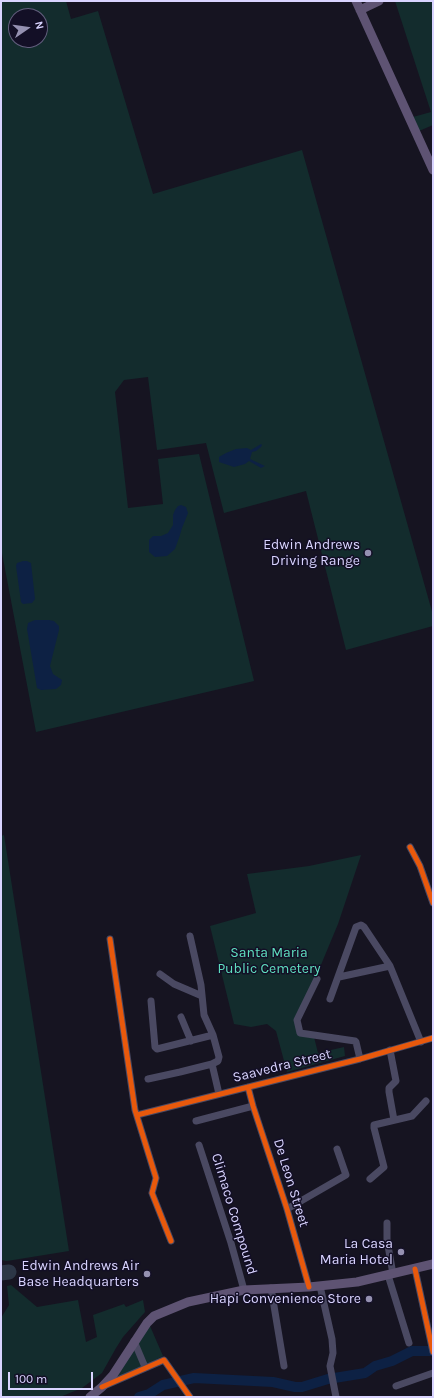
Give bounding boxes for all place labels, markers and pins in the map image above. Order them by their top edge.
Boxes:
place label: Edwin Andrews Driving Range [263,537,360,570]
marker: Edwin Andrews Driving Range [363,548,373,558]
place label: La Casa Maria Hotel [320,1236,393,1268]
marker: La Casa Maria Hotel [396,1247,406,1257]
place label: Edwin Andrews Air Base Headquarters [18,1258,139,1290]
marker: Edwin Andrews Air Base Headquarters [142,1269,152,1279]
place label: Hapi Convenience Store [210,1291,361,1307]
marker: Hapi Convenience Store [364,1294,374,1304]

